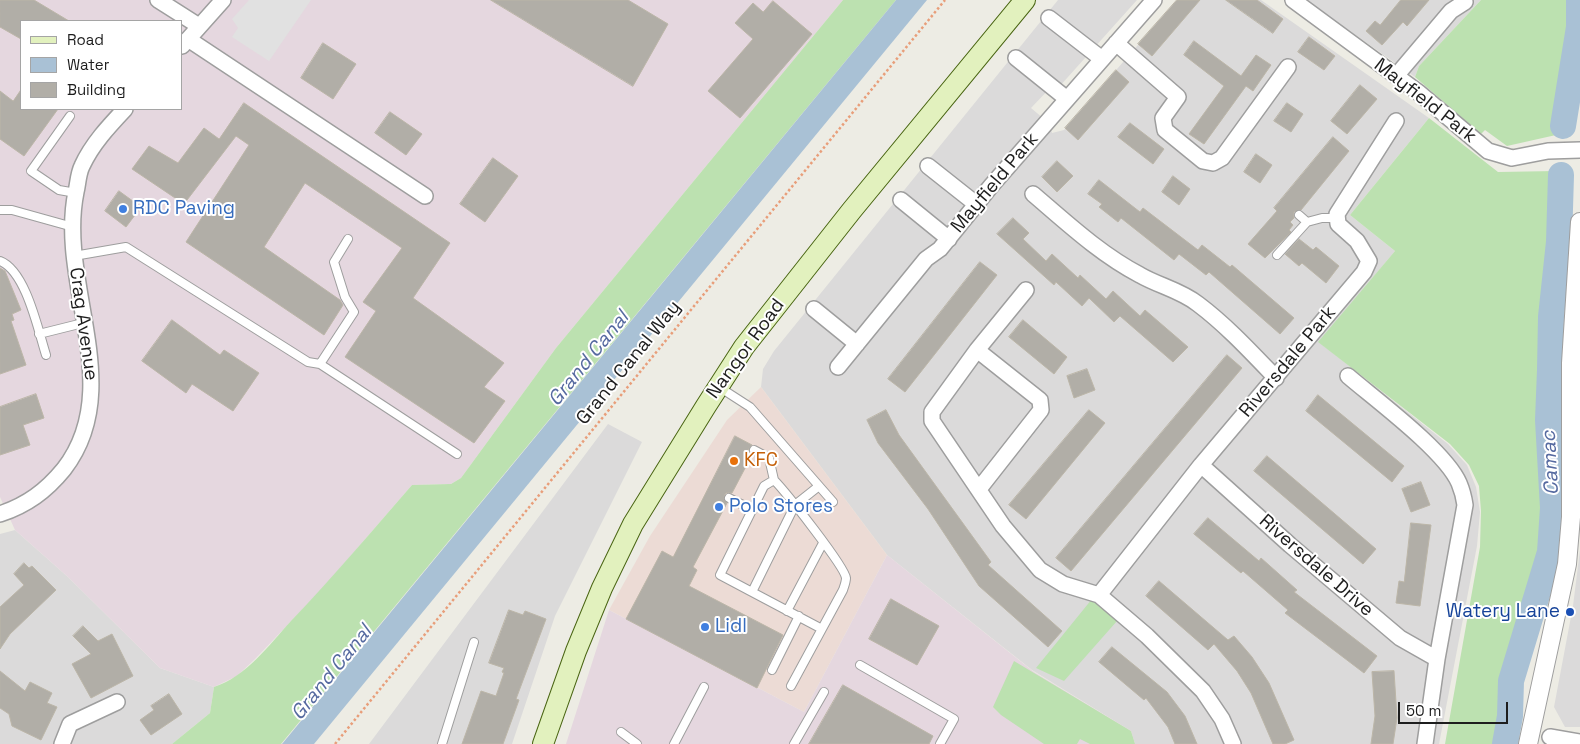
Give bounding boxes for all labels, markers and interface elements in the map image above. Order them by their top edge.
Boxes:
legend [20,20,182,110]
text: Road [67,30,104,49]
street label: Mayfield Park [1369,54,1481,148]
text: Water [67,55,109,74]
text: Building [67,80,126,99]
street label: Mayfield Park [946,128,1044,238]
place label: RDC Paving [133,198,235,220]
marker: RDC Paving [117,203,129,215]
street label: Crag Avenue [64,266,102,382]
street label: Nangor Road [702,295,790,403]
street label: Grand Canal Way [572,296,686,430]
street label: Riversdale Park [1235,302,1341,422]
water label: Grand Canal [543,307,635,411]
water label: Camac [1537,430,1565,496]
place label: KFC [744,450,778,472]
marker: KFC [728,455,740,467]
place label: Polo Stores [729,496,833,518]
marker: Polo Stores [713,501,725,513]
street label: Riversdale Drive [1254,510,1378,622]
place label: Watery Lane [1446,601,1560,623]
marker: Watery Lane [1564,606,1576,618]
place label: Lidl [715,616,747,638]
water label: Grand Canal [286,621,378,725]
marker: Lidl [699,621,711,633]
scale bar [1400,692,1510,724]
text: 50 m [1406,701,1441,720]

